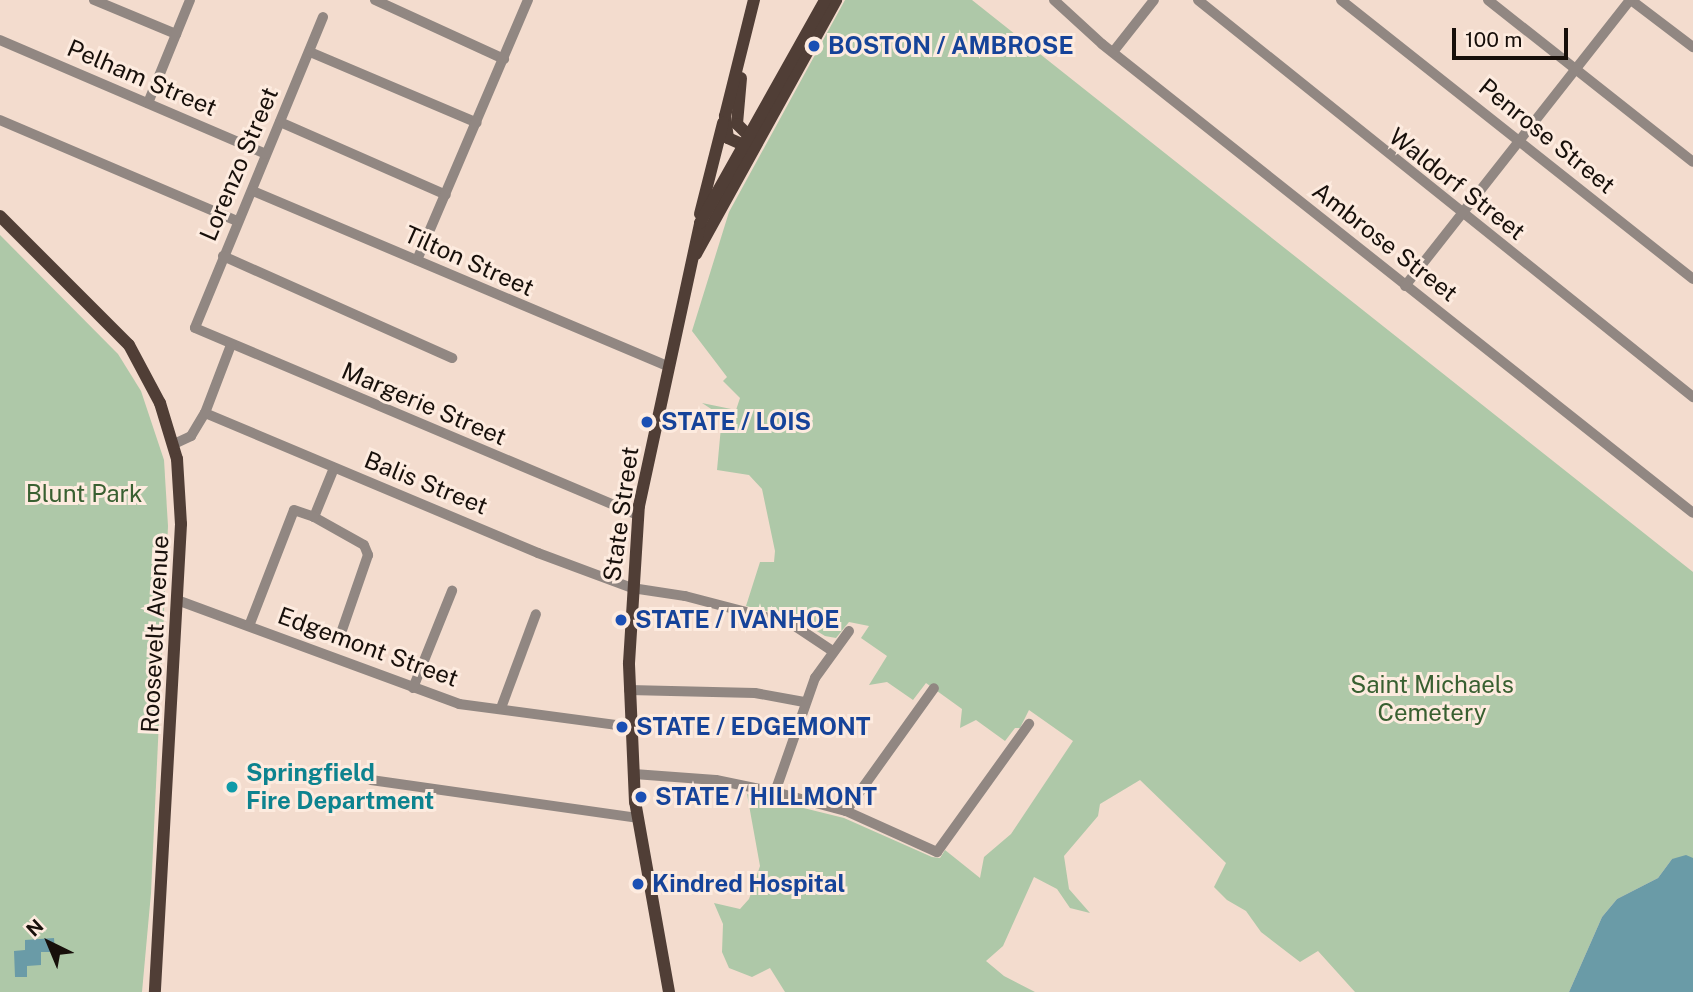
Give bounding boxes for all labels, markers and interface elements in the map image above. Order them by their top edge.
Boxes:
scale bar [1455,14,1570,58]
text: 100 m [1465,27,1522,52]
place label: BOSTON / AMBROSE [828,32,1074,60]
street label: Pelham Street [63,34,221,122]
marker: BOSTON / AMBROSE [806,38,822,54]
street label: Penrose Street [1473,72,1621,200]
street label: Lorenzo Street [194,83,284,245]
street label: Waldorf Street [1383,122,1531,246]
street label: Ambrose Street [1307,176,1463,308]
street label: Tilton Street [400,220,538,302]
street label: Margerie Street [337,356,511,452]
place label: STATE / LOIS [661,408,811,436]
marker: STATE / LOIS [639,414,655,430]
street label: Balis Street [360,445,492,521]
street label: State Street [597,445,645,583]
park label: Blunt Park [26,480,142,508]
street label: Roosevelt Avenue [135,534,175,734]
street label: Edgemont Street [274,601,462,693]
place label: STATE / IVANHOE [635,606,839,634]
marker: STATE / IVANHOE [613,612,629,628]
park label: Saint Michaels Cemetery [1350,671,1514,727]
place label: STATE / EDGEMONT [636,713,871,741]
marker: STATE / EDGEMONT [614,719,630,735]
place label: Springfield Fire Department [246,759,434,815]
marker: Springfield Fire Department [224,779,240,795]
place label: STATE / HILLMONT [655,783,877,811]
marker: STATE / HILLMONT [633,789,649,805]
place label: Kindred Hospital [652,870,845,898]
marker: Kindred Hospital [630,876,646,892]
north arrow [14,908,84,978]
text: N [22,915,48,941]

